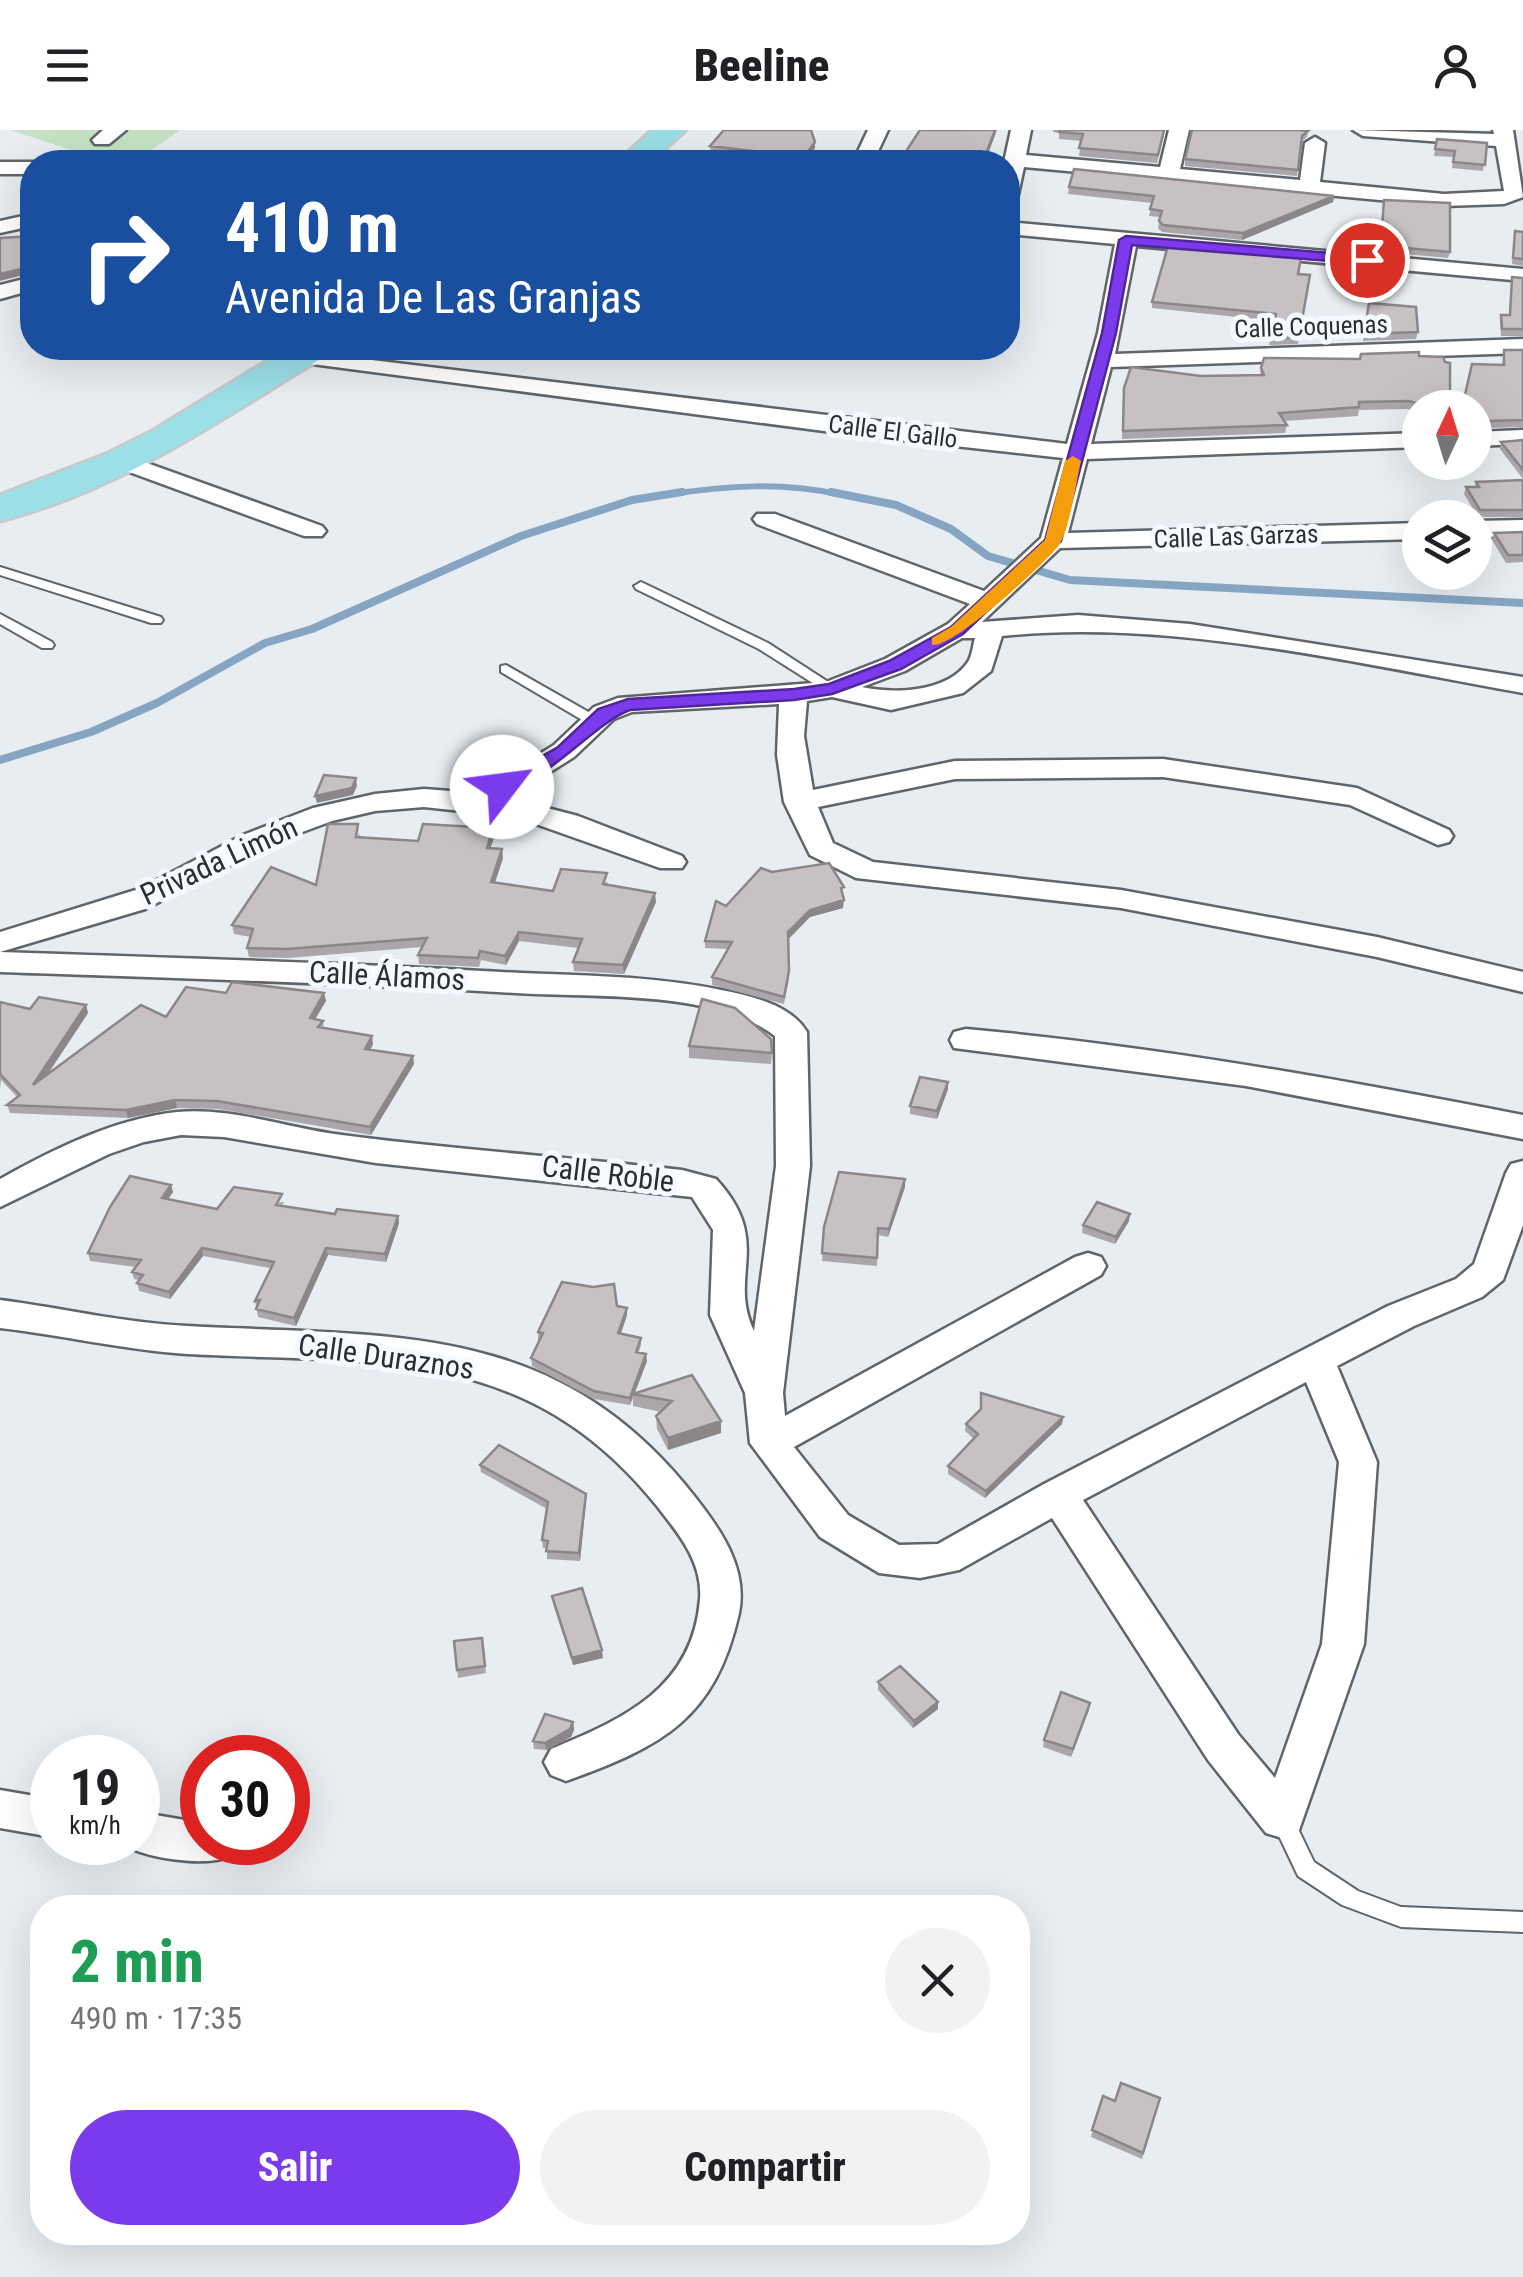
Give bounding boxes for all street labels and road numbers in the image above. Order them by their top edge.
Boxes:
street label: Calle Coquenas [1234,309,1388,344]
street label: Calle El Gallo [827,409,959,454]
street label: Calle Las Garzas [1153,519,1319,554]
street label: Privada Limón [135,809,303,912]
street label: Calle Álamos [308,954,466,997]
street label: Calle Roble [540,1148,676,1199]
street label: Calle Duraznos [296,1327,476,1386]

